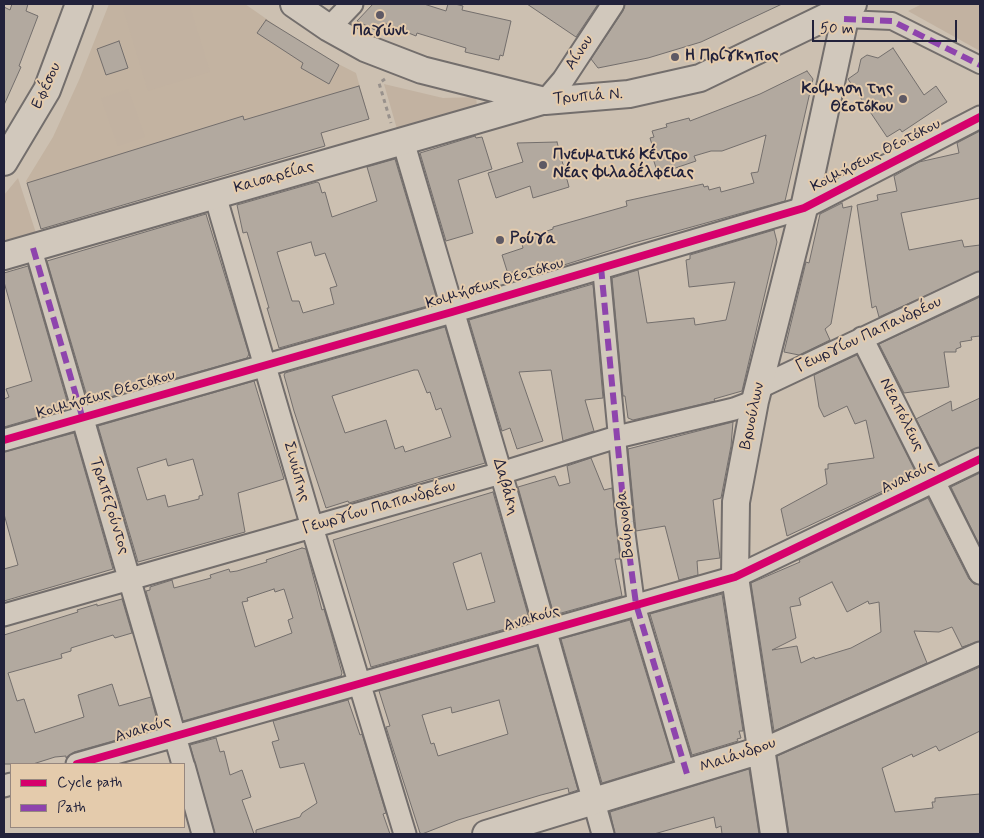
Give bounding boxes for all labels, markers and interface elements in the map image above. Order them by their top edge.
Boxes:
marker: Παγώνι [374,9,386,21]
scale bar [814,10,959,42]
text: 50 m [820,19,854,39]
place label: Παγώνι [353,22,407,42]
street label: Αίνου [562,32,598,74]
place label: Η Πρίγκηπος [685,47,779,67]
marker: Η Πρίγκηπος [669,51,681,63]
street label: Εφέσου [28,60,66,112]
place label: Κοίμηση της Θεοτόκου [802,80,893,118]
street label: Τρυπιά Ν. [552,85,624,109]
marker: Κοίμηση της Θεοτόκου [897,93,909,105]
street label: Κοιμήσεως Θεοτόκου [808,115,944,197]
place label: Πνευματικό Κέντρο Νέας Φιλαδέλφειας [553,146,694,184]
street label: Καισαρείας [232,157,316,199]
marker: Πνευματικό Κέντρο Νέας Φιλαδέλφειας [537,159,549,171]
place label: Ρούγα [510,230,556,250]
marker: Ρούγα [494,234,506,246]
street label: Κοιμήσεως Θεοτόκου [424,254,566,314]
street label: Γεωργίου Παπανδρέου [793,293,945,377]
street label: Κοιμήσεως Θεοτόκου [35,366,177,424]
street label: Νεαπόλεως [874,375,928,455]
street label: Βρυούλων [737,381,769,451]
street label: Σινώπης [278,440,314,504]
street label: Τραπεζούντος [85,455,133,557]
street label: Δαβάκη [488,456,522,518]
street label: Ανακούς [878,457,938,499]
street label: Γεωργίου Παπανδρέου [300,477,458,539]
street label: Βούρνοβα [613,489,639,559]
street label: Ανακούς [502,602,562,636]
street label: Ανακούς [113,712,173,748]
street label: Μαιάνδρου [697,734,779,778]
legend [10,763,185,828]
text: Cycle path [57,773,122,793]
text: Path [57,798,86,818]

